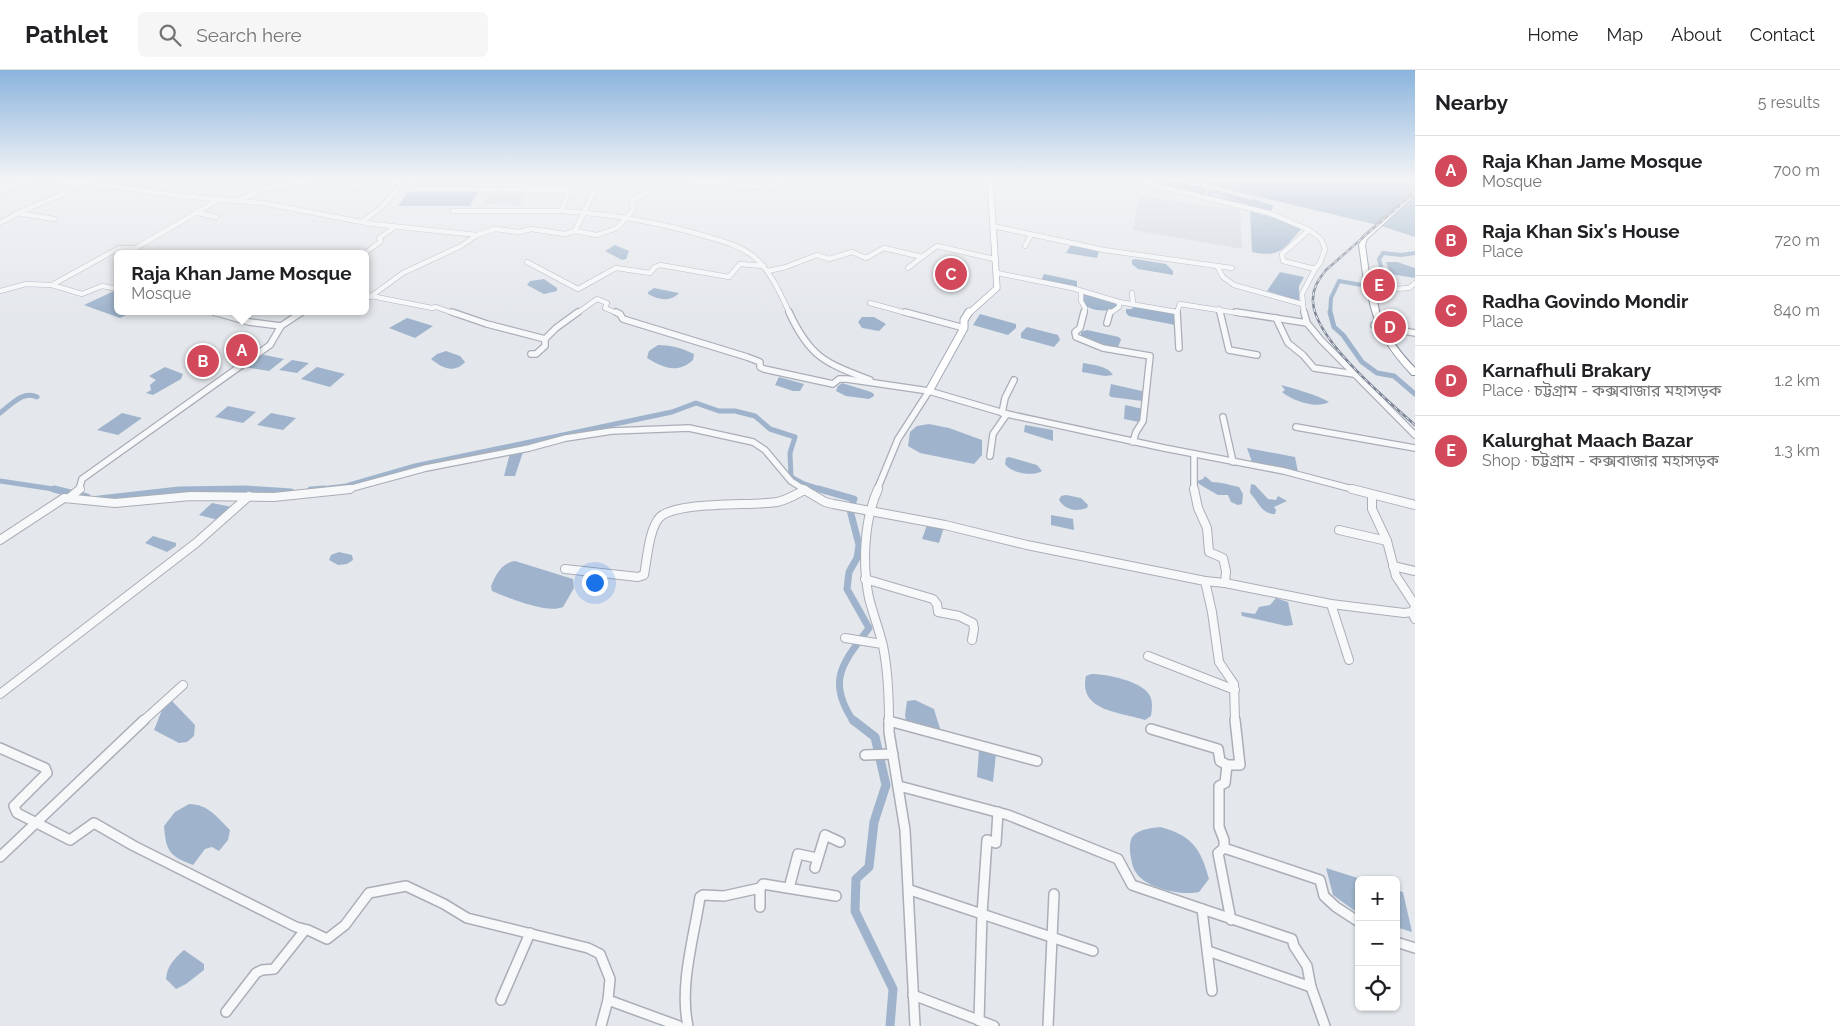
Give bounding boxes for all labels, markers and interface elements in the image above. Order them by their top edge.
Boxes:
search box [138,12,488,57]
text: Pathlet [25,20,108,49]
icon: search [156,21,184,49]
text: Search here [196,24,302,46]
text: Home [1527,24,1578,45]
text: Map [1606,24,1643,45]
text: About [1671,24,1722,45]
text: Contact [1750,24,1815,45]
text: Nearby [1435,90,1508,115]
text: 5 results [1758,93,1820,112]
text: Raja Khan Jame Mosque [1482,150,1702,172]
text: A [1446,161,1456,180]
text: 700 m [1773,161,1820,180]
text: Mosque [1482,172,1542,191]
text: Raja Khan Six's House [1482,220,1680,242]
text: B [1446,231,1456,250]
text: 720 m [1775,231,1820,250]
text: Place [1482,242,1523,261]
popup [114,250,369,315]
pin: C [935,255,967,293]
text: Raja Khan Jame Mosque [131,262,352,284]
pin: E [1363,266,1395,304]
text: Mosque [131,284,191,303]
text: Radha Govindo Mondir [1482,290,1688,312]
text: C [1446,301,1456,320]
text: 840 m [1773,301,1820,320]
pin: D [1374,308,1406,346]
text: Place [1482,312,1523,331]
pin: A [226,331,258,369]
pin: B [187,342,219,380]
text: Karnafhuli Brakary [1482,359,1651,381]
text: D [1445,371,1457,390]
text: 1.2 km [1775,371,1820,390]
text: Place · চট্টগ্রাম - কক্সবাজার মহাসড়ক [1482,381,1722,400]
text: Kalurghat Maach Bazar [1482,429,1693,451]
text: E [1446,441,1456,460]
text: 1.3 km [1774,441,1820,460]
text: Shop · চট্টগ্রাম - কক্সবাজার মহাসড়ক [1482,451,1719,470]
your location [582,570,608,596]
map controls [1355,876,1400,1011]
button: + [1355,876,1400,921]
button: − [1355,921,1400,966]
button: locate [1355,966,1400,1011]

